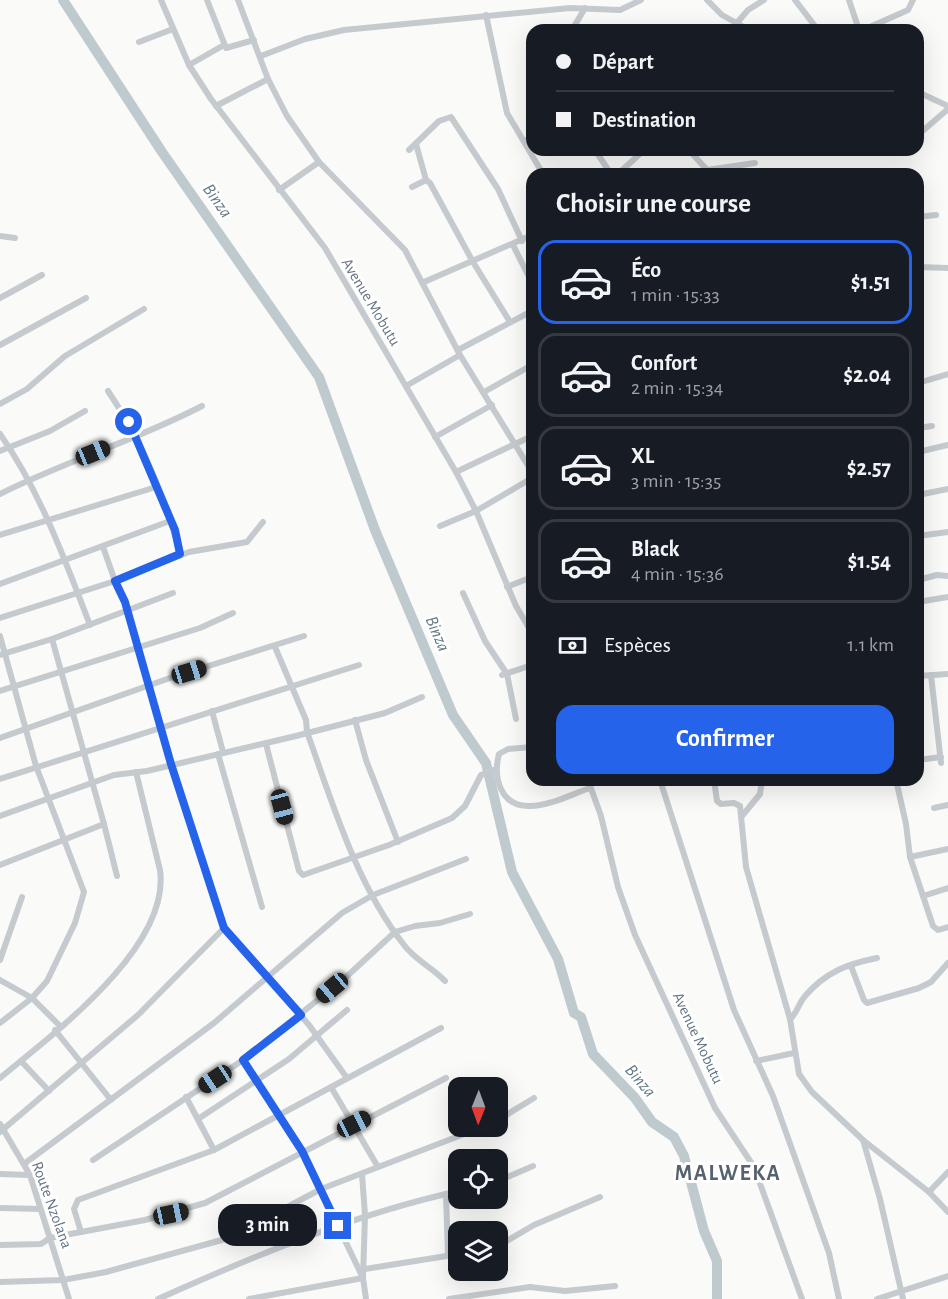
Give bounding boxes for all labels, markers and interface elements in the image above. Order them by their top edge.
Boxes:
text: Départ [592,51,654,73]
text: Destination [592,109,696,131]
water label: Binza [199,181,235,221]
text: Choisir une course [556,190,751,217]
street label: Avenue Mobutu [339,255,403,349]
icon: car [559,255,613,309]
text: Éco [631,259,661,281]
text: $1.51 [851,271,891,293]
text: 1 min · 15:33 [631,285,720,305]
icon: car [559,348,613,402]
text: Confort [631,352,697,374]
text: $2.04 [843,364,891,386]
text: 2 min · 15:34 [631,378,723,398]
route start [115,408,142,435]
car [73,438,113,468]
icon: car [559,441,613,495]
text: XL [631,445,654,467]
text: $2.57 [847,457,891,479]
text: 3 min · 15:35 [631,471,721,491]
icon: car [559,534,613,588]
text: Black [631,538,679,560]
text: $1.54 [848,550,891,572]
text: 4 min · 15:36 [631,564,724,584]
water label: Binza [422,614,453,655]
icon: cash [556,629,589,662]
text: Espèces [604,634,671,656]
text: 1.1 km [847,635,894,655]
car [169,658,209,686]
button: Confirmer [556,705,894,774]
car [269,787,295,827]
car [312,970,352,1006]
street label: Avenue Mobutu [670,990,726,1086]
water label: Binza [621,1061,659,1101]
car [195,1062,235,1096]
north arrow [448,1077,508,1137]
map controls [448,1077,508,1281]
car [334,1108,374,1140]
button: locate [448,1149,508,1209]
street label: Route Nzolana [29,1159,75,1251]
district label: MALWEKA [675,1162,781,1184]
car [152,1201,190,1227]
callout: 3 min [218,1205,317,1247]
route end [324,1212,351,1239]
text: 3 min [246,1215,289,1235]
button: layers [448,1221,508,1281]

